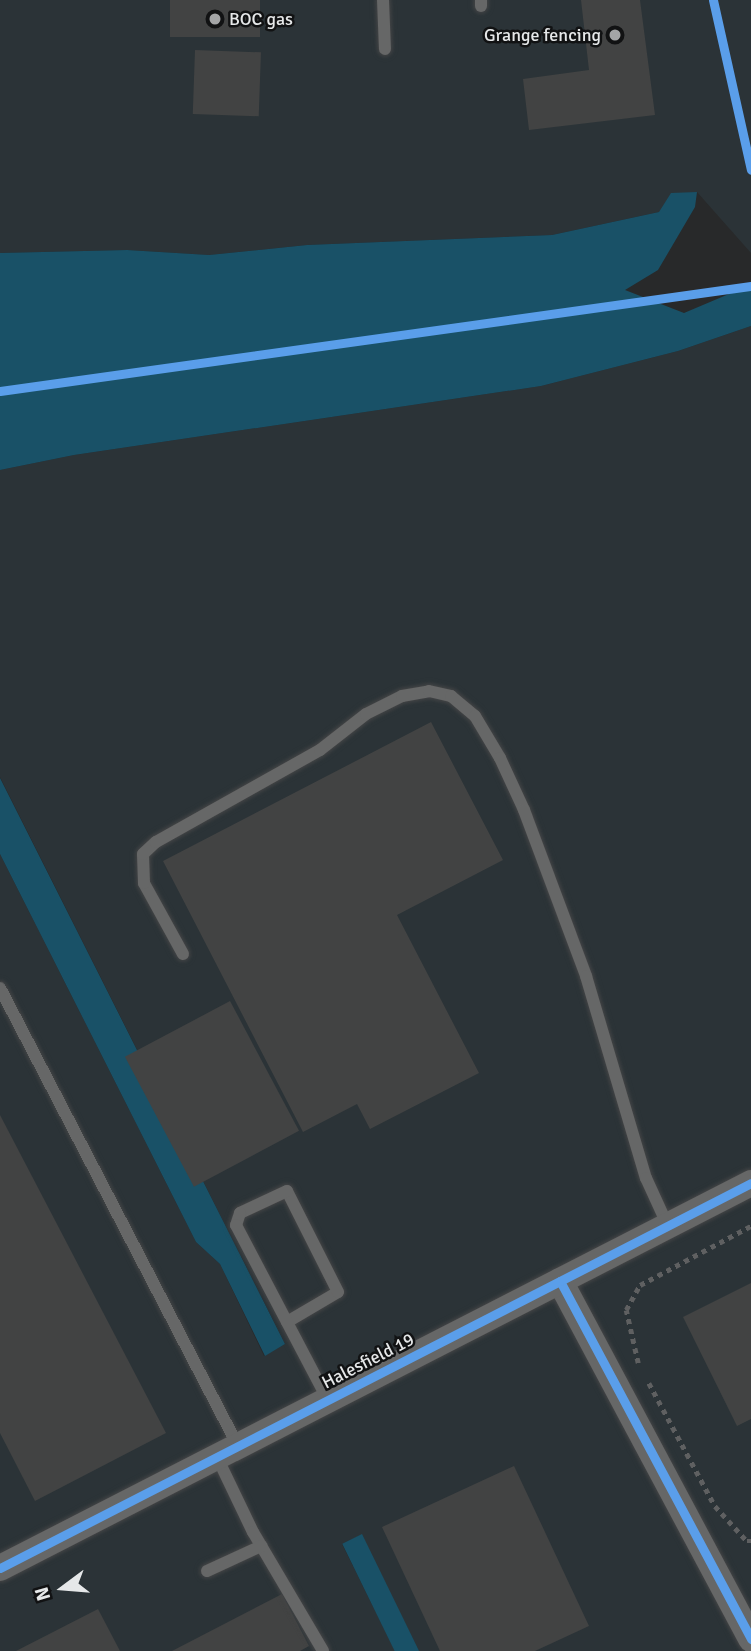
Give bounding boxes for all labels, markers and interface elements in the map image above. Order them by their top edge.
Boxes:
place label: BOC gas [229,8,293,30]
marker: BOC gas [207,11,223,27]
place label: Grange fencing [484,24,601,46]
marker: Grange fencing [607,27,623,43]
street label: Halesfield 19 [318,1328,418,1394]
north arrow [28,1553,98,1623]
text: N [29,1584,56,1603]

